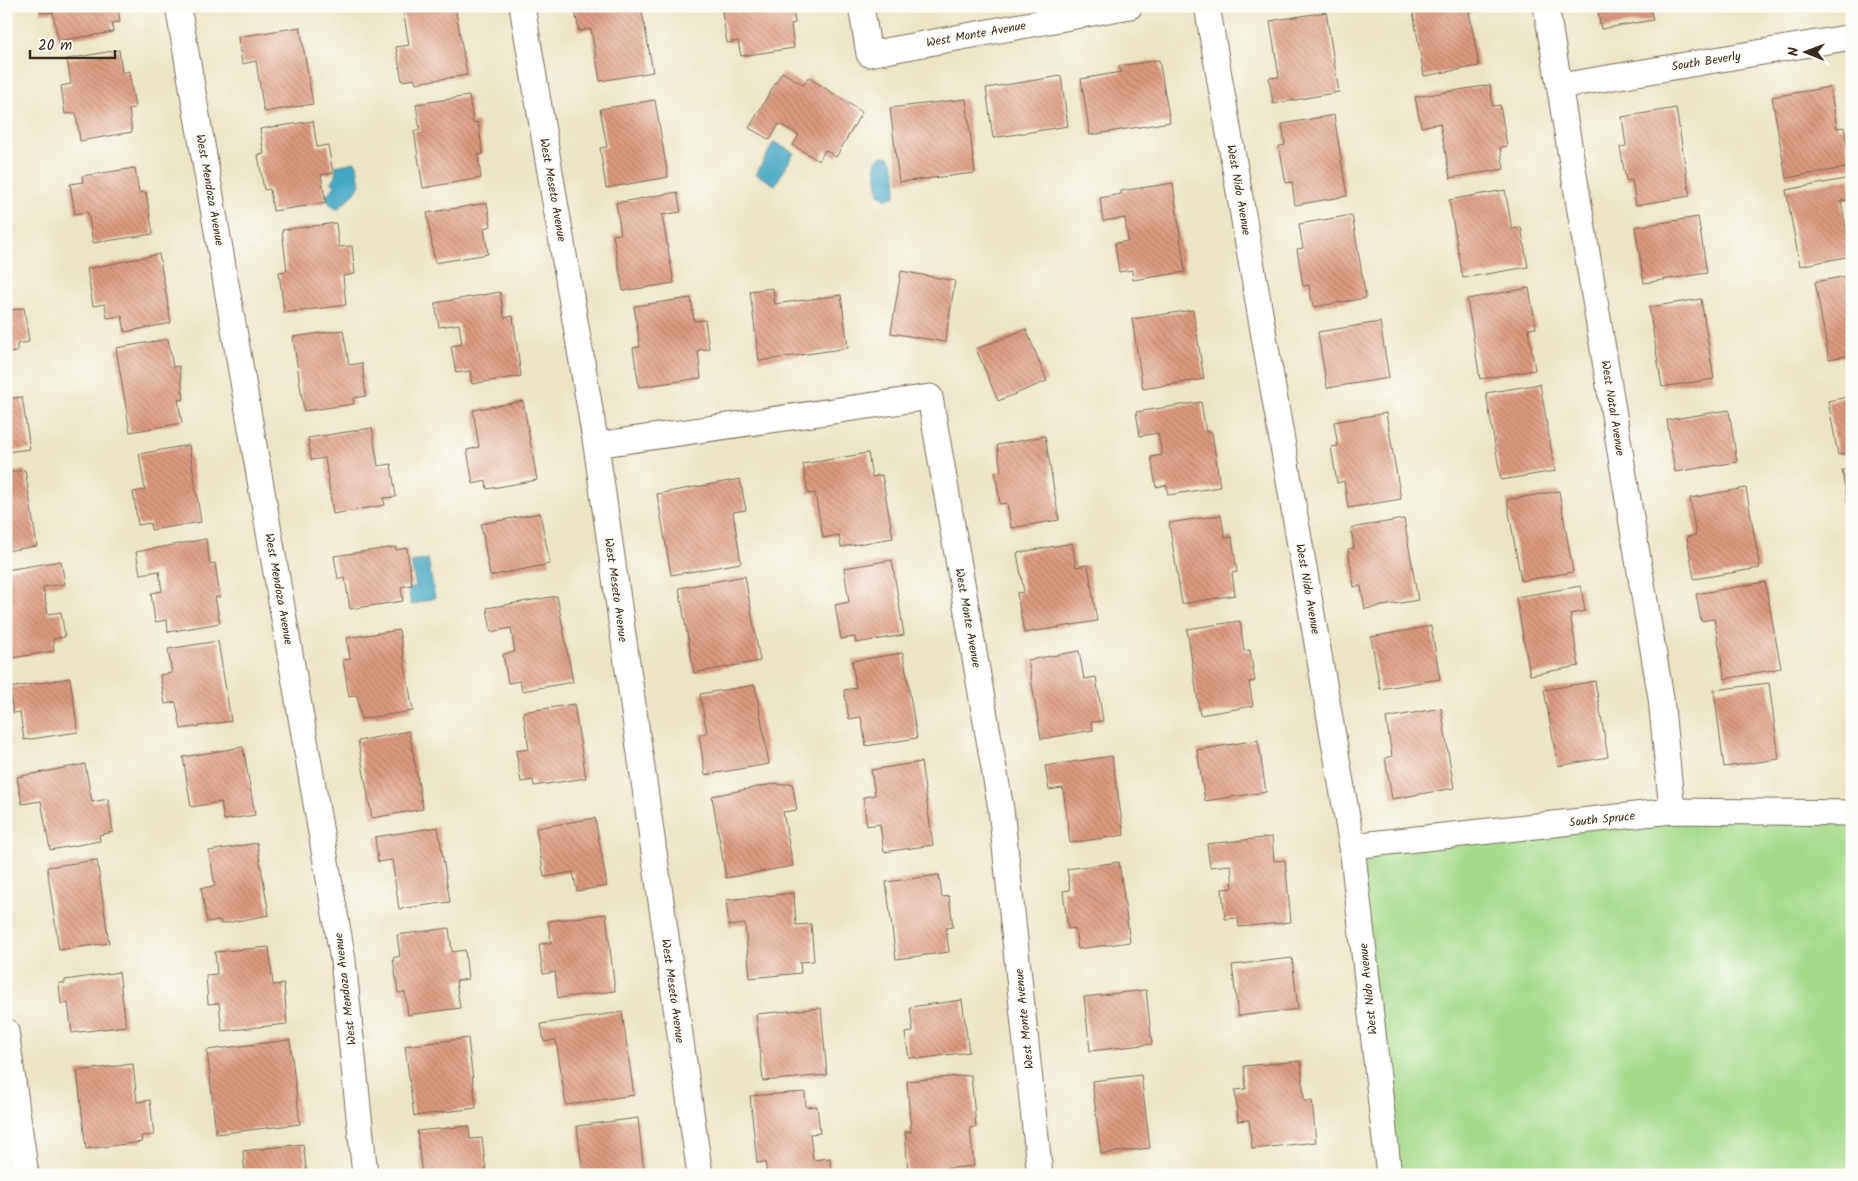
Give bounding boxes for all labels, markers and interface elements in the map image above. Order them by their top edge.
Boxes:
street label: West Monte Avenue [925,16,1028,53]
scale bar [30,28,115,60]
north arrow [1780,28,1830,78]
text: 20 m [38,34,72,58]
street label: South Beverly [1670,47,1742,76]
text: N [1783,47,1805,56]
street label: West Mendoza Avenue [190,133,229,248]
street label: West Meseto Avenue [534,137,571,244]
street label: West Nido Avenue [1221,143,1256,238]
street label: West Natal Avenue [1596,359,1630,458]
street label: West Mendoza Avenue [259,532,298,647]
street label: West Meseto Avenue [599,537,632,644]
street label: West Nido Avenue [1290,542,1325,637]
street label: West Monte Avenue [949,567,986,670]
street label: South Spruce [1568,807,1636,832]
street label: West Mendoza Avenue [329,931,362,1046]
street label: West Meseto Avenue [656,938,689,1045]
street label: West Nido Avenue [1354,942,1383,1036]
street label: West Monte Avenue [1010,967,1039,1070]

